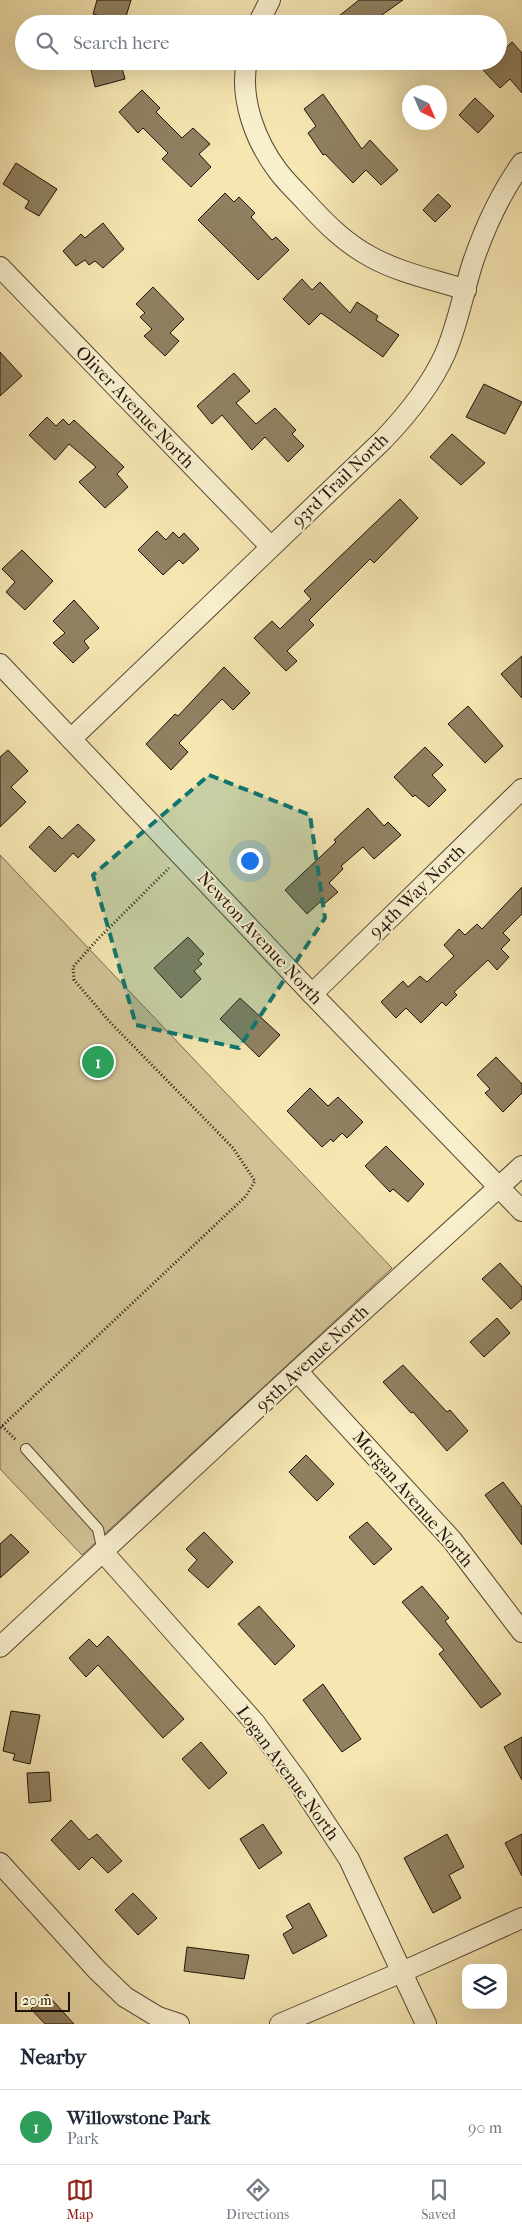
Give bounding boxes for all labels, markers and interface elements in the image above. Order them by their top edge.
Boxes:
search box [15,15,507,70]
icon: search [33,29,61,57]
text: Search here [73,32,169,54]
north arrow [402,85,447,130]
street label: Oliver Avenue North [71,342,198,473]
street label: 93rd Trail North [288,429,393,532]
street label: 94th Way North [365,840,470,942]
your location [237,848,263,874]
street label: Newton Avenue North [193,868,327,1009]
pin: 1 [82,1043,114,1081]
street label: 95th Avenue North [252,1301,373,1416]
street label: Morgan Avenue North [348,1427,478,1572]
street label: Logan Avenue North [232,1702,343,1845]
map controls [462,1964,507,2009]
button: layers [462,1964,507,2009]
scale bar [15,1989,70,2012]
text: 20 m [22,1992,52,2009]
text: Nearby [20,2045,86,2069]
text: Willowstone Park [67,2107,210,2129]
text: 1 [33,2118,39,2137]
text: 90 m [468,2118,502,2137]
text: Park [67,2129,99,2148]
tab: Map [66,2176,94,2223]
tab: Directions [226,2176,289,2223]
tab: Saved [421,2176,456,2223]

